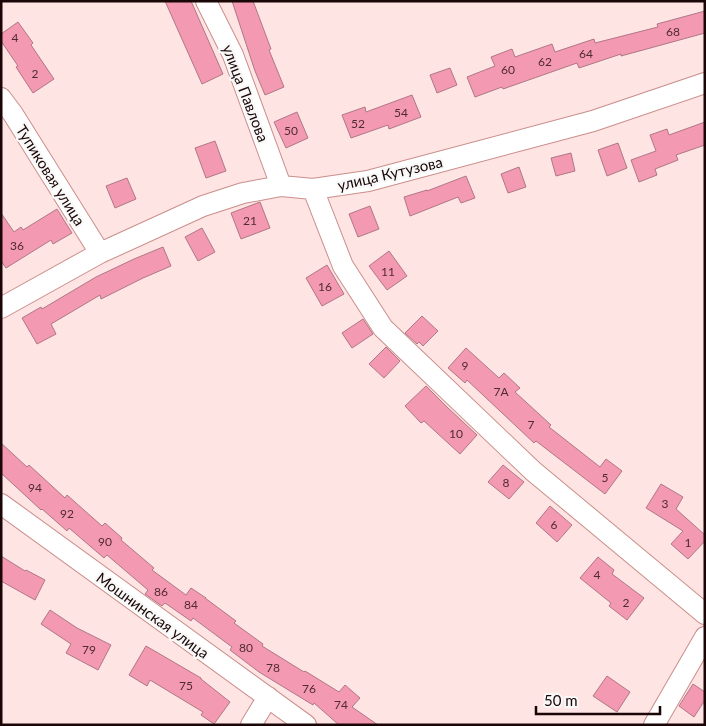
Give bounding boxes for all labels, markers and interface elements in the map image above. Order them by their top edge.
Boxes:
house number: 68 [666,24,680,39]
house number: 4 [12,30,19,45]
street label: улица Павлова [219,42,273,144]
house number: 64 [579,46,593,61]
house number: 62 [538,54,552,69]
house number: 60 [501,62,515,77]
house number: 2 [32,66,39,81]
house number: 54 [394,105,408,120]
house number: 52 [351,116,365,131]
street label: Тупиковая улица [13,121,89,229]
house number: 50 [284,123,298,138]
street label: улица Кутузова [336,152,444,194]
house number: 21 [243,213,257,228]
house number: 36 [10,238,24,253]
house number: 11 [381,264,395,279]
house number: 16 [318,279,332,294]
house number: 9 [462,358,469,373]
house number: 7А [493,384,509,399]
house number: 7 [528,417,535,432]
house number: 10 [449,426,463,441]
house number: 5 [602,470,609,485]
house number: 8 [503,475,510,490]
house number: 94 [28,480,42,495]
house number: 3 [662,496,669,511]
house number: 92 [60,506,74,521]
house number: 6 [551,517,558,532]
house number: 90 [98,534,112,549]
house number: 1 [685,535,692,550]
house number: 4 [594,567,601,582]
street label: Мошнинская улица [93,568,213,662]
house number: 86 [154,584,168,599]
house number: 2 [623,595,630,610]
house number: 84 [184,597,198,612]
house number: 80 [239,640,253,655]
house number: 79 [82,642,96,657]
house number: 78 [266,660,280,675]
house number: 75 [179,678,193,693]
house number: 76 [302,681,316,696]
scale bar [536,684,660,716]
text: 50 m [544,691,578,709]
house number: 74 [334,697,348,712]

